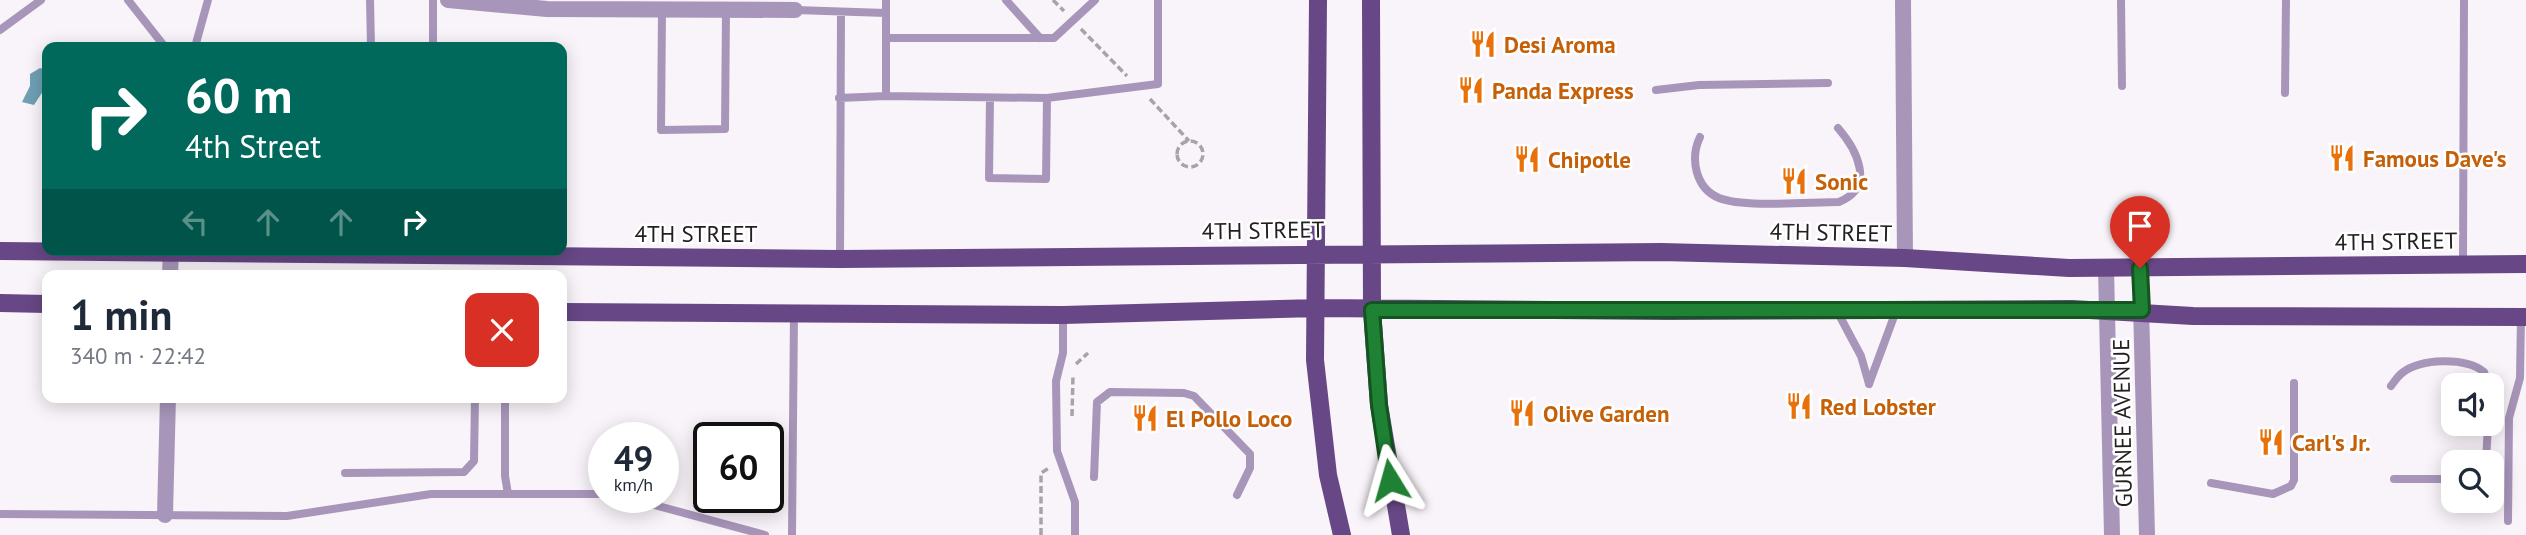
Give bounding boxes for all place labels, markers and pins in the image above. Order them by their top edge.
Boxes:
restaurant icon: Desi Aroma [1468,29,1498,59]
place label: Desi Aroma [1504,30,1616,59]
restaurant icon: Panda Express [1456,75,1486,105]
place label: Panda Express [1492,76,1634,105]
restaurant icon: Famous Dave's [2327,143,2357,173]
restaurant icon: Chipotle [1512,144,1542,174]
place label: Famous Dave's [2363,144,2507,173]
place label: Chipotle [1548,145,1631,174]
restaurant icon: Sonic [1779,166,1809,196]
place label: Sonic [1815,167,1868,196]
pin [2110,196,2170,268]
restaurant icon: Red Lobster [1784,391,1814,421]
place label: Red Lobster [1820,392,1937,421]
restaurant icon: Olive Garden [1507,398,1537,428]
place label: Olive Garden [1543,399,1669,428]
restaurant icon: El Pollo Loco [1130,403,1160,433]
place label: El Pollo Loco [1166,404,1292,433]
restaurant icon: Carl's Jr. [2256,427,2286,457]
place label: Carl's Jr. [2292,428,2371,457]

